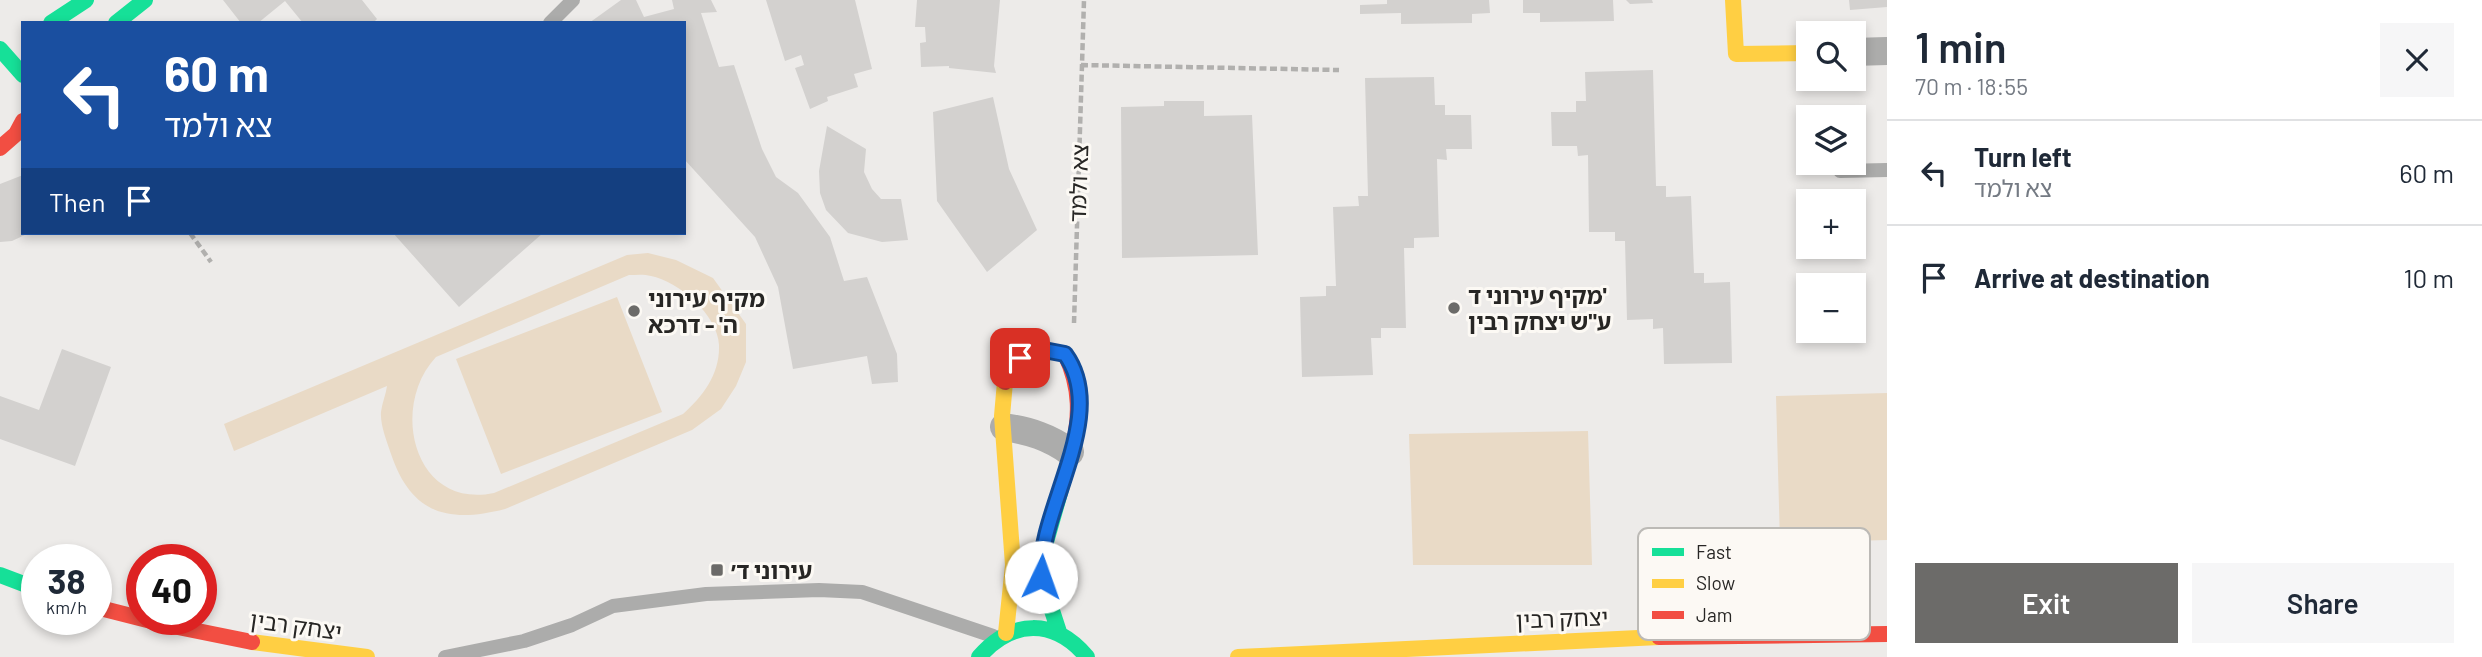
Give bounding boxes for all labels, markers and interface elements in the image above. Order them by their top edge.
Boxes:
map controls [1796,21,1866,343]
button: search [1796,21,1866,91]
text: 1 min [1915,21,2007,71]
button: close [2380,23,2454,97]
text: 60 m [164,43,269,102]
icon: left [49,49,140,140]
text: 70 m · 18:55 [1915,72,2028,100]
text: צא ולמד [164,105,273,143]
button: layers [1796,105,1866,175]
text: Turn left [1974,141,2072,172]
street label: צא ולמד [1063,143,1093,223]
icon: left [1915,154,1953,192]
text: 60 m [2399,157,2454,188]
text: צא ולמד [1974,174,2052,202]
icon: arrive [120,182,158,220]
text: Then [49,186,106,217]
button: + [1796,189,1866,259]
icon: arrive [1915,259,1953,297]
text: Arrive at destination [1974,262,2210,293]
text: 10 m [2404,262,2454,293]
button: − [1796,273,1866,343]
place label: מקיף עירוני ד' ע"ש יצחק רבין [1468,281,1611,335]
place label: מקיף עירוני ה' - דרכא [648,284,765,338]
marker: מקיף עירוני ד' ע"ש יצחק רבין [1446,300,1462,316]
marker: מקיף עירוני ה' - דרכא [626,303,642,319]
pin [990,328,1050,388]
icon: arrive [1001,339,1039,377]
legend [1638,528,1870,640]
position arrow [1004,540,1078,614]
text: Fast [1696,540,1732,563]
speed limit sign: 40 [126,544,217,635]
place label: עירוני ד׳ [731,556,812,584]
text: 38 [48,559,85,601]
marker: עירוני ד׳ [709,562,725,578]
button: Exit [1915,563,2178,643]
button: Share [2192,563,2454,643]
text: Slow [1696,571,1735,594]
text: km/h [46,596,87,618]
street label: יצחק רבין [1515,602,1609,634]
text: Jam [1696,603,1732,626]
street label: יצחק רבין [248,605,344,645]

